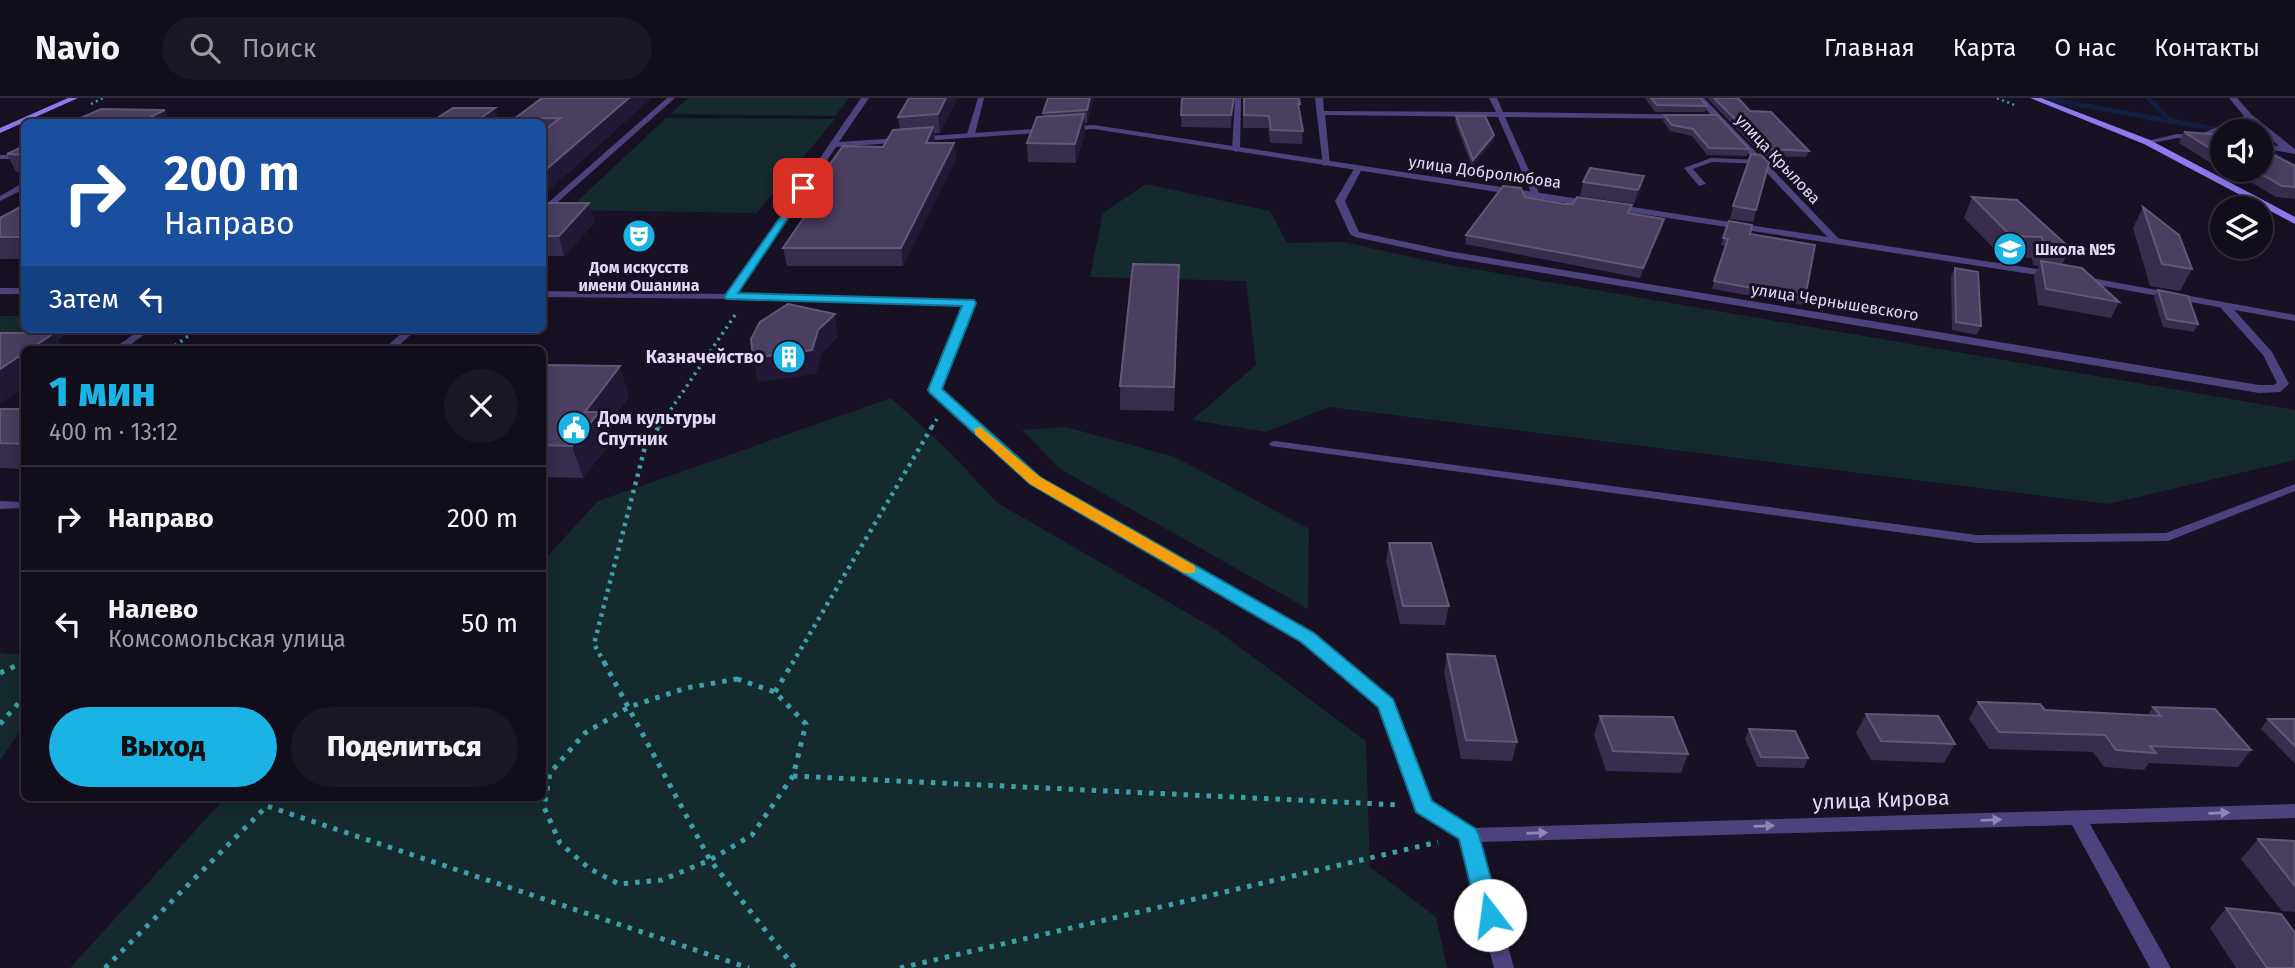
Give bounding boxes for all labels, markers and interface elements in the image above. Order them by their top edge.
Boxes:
search box [162,17,652,80]
text: Navio [35,28,120,68]
icon: search [186,29,224,67]
text: Поиск [242,33,316,64]
text: Главная [1824,34,1915,62]
text: Карта [1953,34,2016,62]
text: О нас [2054,34,2116,62]
text: Контакты [2154,34,2260,62]
street label: улица Крылова [1732,110,1824,208]
map controls [2210,119,2273,259]
button: sound [2210,119,2273,182]
text: 200 m [164,144,300,203]
icon: right [49,147,140,238]
street label: улица Добролюбова [1408,152,1562,192]
pin [773,158,833,218]
icon: arrive [784,169,822,207]
button: layers [2210,196,2273,259]
text: Направо [164,204,295,242]
theatre icon: Дом искусств имени Ошанина [620,217,658,255]
school or university icon: Школа №5 [1991,230,2029,268]
place label: Школа №5 [2035,240,2116,259]
place label: Дом искусств имени Ошанина [579,258,700,295]
street label: улица Чернышевского [1750,279,1920,325]
icon: left [133,280,171,318]
text: Затем [49,284,119,315]
building icon: Казначейство [770,338,808,376]
place label: Казначейство [646,346,764,368]
text: 1 мин [49,367,156,417]
button: close [444,369,518,443]
place label: Дом культуры Спутник [597,407,716,450]
public building icon: Дом культуры Спутник [555,409,593,447]
text: 400 m · 13:12 [49,418,178,446]
icon: right [49,500,87,538]
text: Направо [108,503,214,534]
text: 200 m [447,503,518,534]
text: Налево [108,594,198,625]
icon: left [49,605,87,643]
text: 50 m [461,608,518,639]
text: Комсомольская улица [108,625,346,653]
button: Выход [49,707,277,787]
button: Поделиться [291,707,518,787]
street label: улица Кирова [1812,785,1950,815]
one-way arrow [2208,808,2230,819]
one-way arrow [1981,814,2003,825]
one-way arrow [1753,821,1775,832]
one-way arrow [1526,827,1548,838]
position arrow [1453,878,1527,952]

